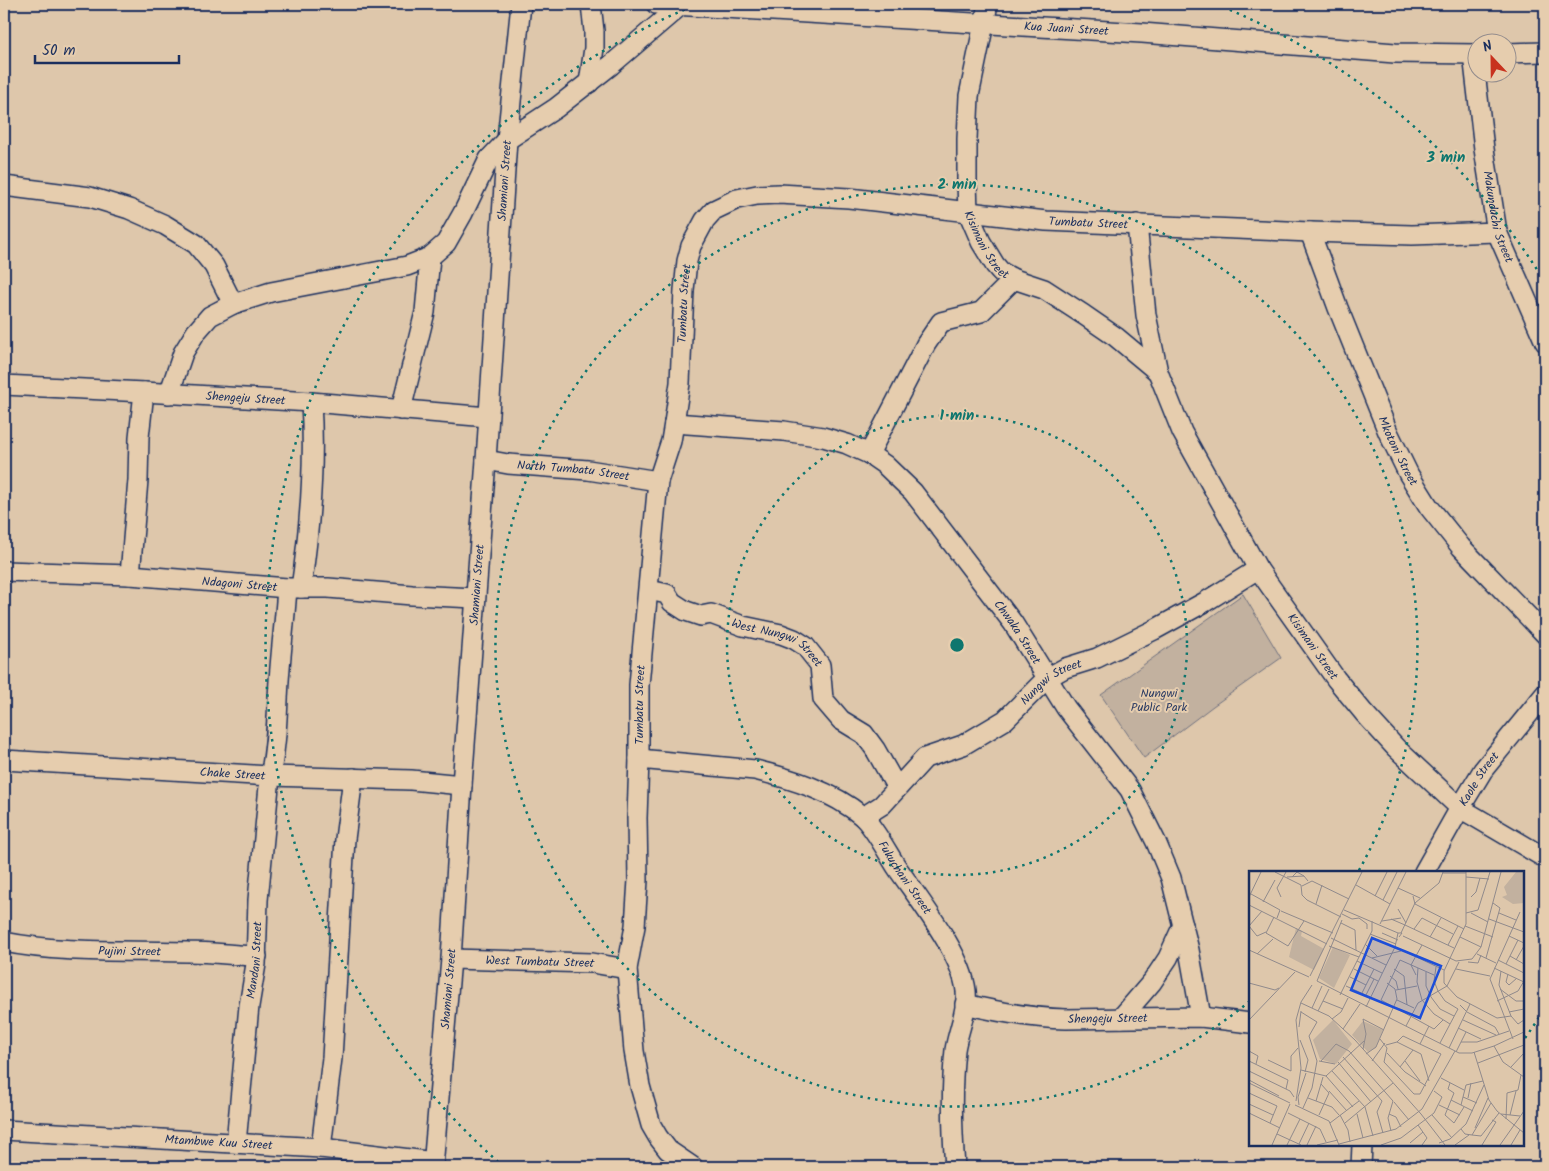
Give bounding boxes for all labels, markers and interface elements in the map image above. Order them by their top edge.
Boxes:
street label: Kua Juani Street [1023,17,1110,41]
scale bar [35,32,179,64]
north arrow [1466,32,1516,82]
text: N [1479,35,1496,59]
text: 50 m [42,39,76,63]
street label: Shamiani Street [493,139,517,222]
text: 3 min [1426,146,1465,170]
street label: Makunduchi Street [1478,169,1518,266]
text: 2 min [937,173,977,197]
street label: Kisimani Street [958,208,1013,285]
street label: Tumbatu Street [1048,212,1129,234]
street label: Tumbatu Street [673,263,697,344]
street label: Shengeju Street [205,387,286,410]
text: 1 min [940,404,974,428]
street label: Mkotoni Street [1373,414,1423,490]
street label: North Tumbatu Street [516,456,631,486]
street label: Shamiani Street [465,543,490,626]
street label: Ndagoni Street [201,572,278,597]
street label: Chwaka Street [989,596,1046,668]
street label: Kisimani Street [1282,610,1343,684]
street label: West Nungwi Street [729,614,827,672]
centre of rings [948,636,966,654]
street label: Nungwi Street [1016,654,1084,710]
street label: Tumbatu Street [630,664,651,744]
park label: Nungwi Public Park [1131,684,1188,717]
street label: Kaole Street [1454,748,1504,810]
street label: Chake Street [199,763,266,786]
street label: Fukuchani Street [873,837,936,919]
inset map [1249,871,1524,1146]
street label: Mandani Street [241,921,267,1000]
street label: Pujini Street [98,942,161,961]
street label: Shamiani Street [436,947,462,1030]
street label: West Tumbatu Street [485,951,596,973]
street label: Shengeju Street [1068,1009,1148,1029]
street label: Mtambwe Kuu Street [164,1130,273,1155]

